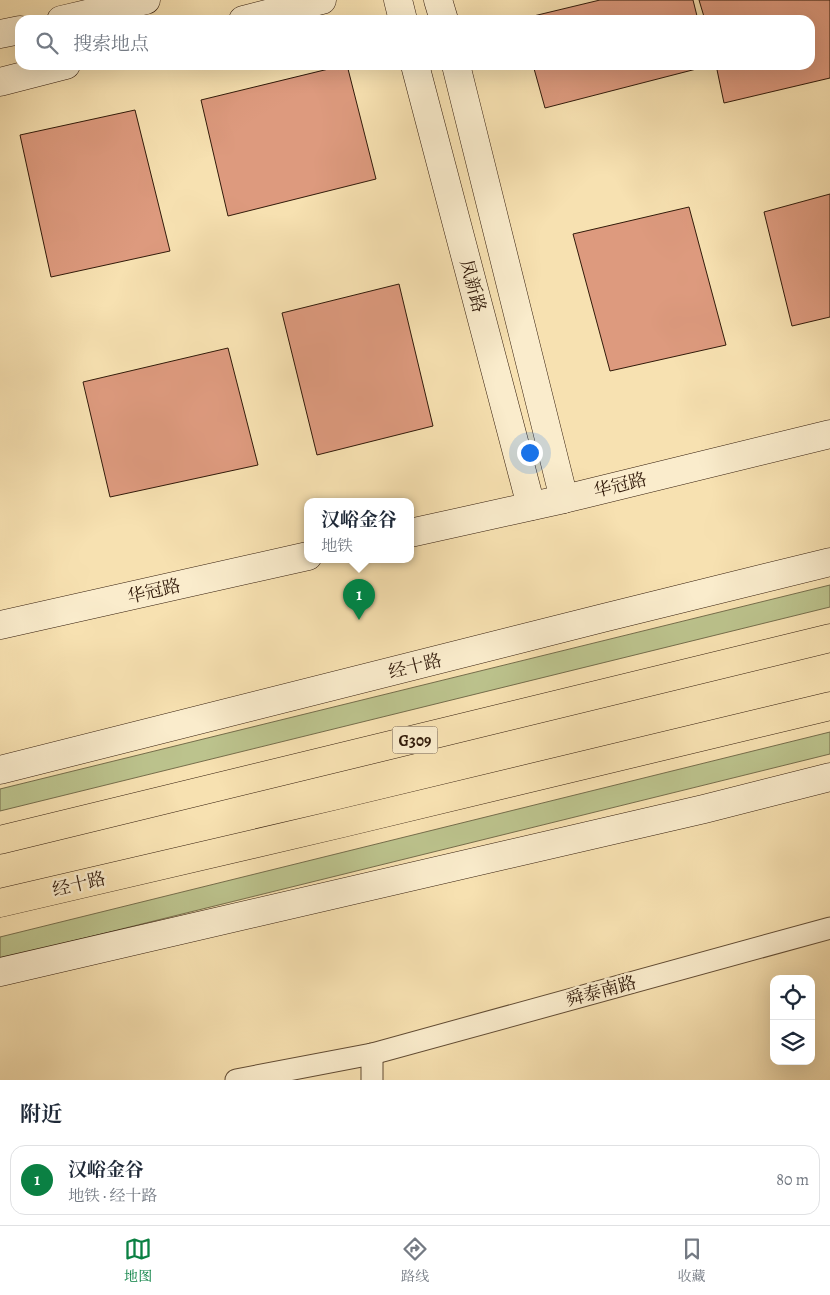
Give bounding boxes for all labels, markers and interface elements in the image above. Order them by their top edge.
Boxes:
search box [15,15,815,70]
icon: search [33,29,61,57]
text: 搜索地点 [73,31,149,57]
street label: 凤新路 [454,257,492,315]
your location [517,440,543,466]
street label: 华冠路 [591,467,649,503]
popup [304,498,414,563]
text: 汉峪金谷 [321,507,397,533]
text: 地铁 [321,535,353,557]
street label: 华冠路 [125,573,183,609]
pin: 1 [343,579,375,620]
street label: 经十路 [386,648,444,684]
road number: G309 [392,726,438,754]
street label: 经十路 [50,866,108,902]
street label: 舜泰南路 [563,970,639,1012]
map controls [770,975,815,1065]
button: locate [770,975,815,1020]
button: layers [770,1020,815,1065]
text: 附近 [20,1100,62,1128]
text: 汉峪金谷 [68,1157,144,1183]
text: 1 [34,1169,40,1191]
text: 80 m [776,1169,809,1191]
text: 地铁 · 经十路 [68,1185,158,1207]
tab: 地图 [124,1235,152,1286]
tab: 路线 [401,1235,429,1286]
tab: 收藏 [678,1235,706,1286]

